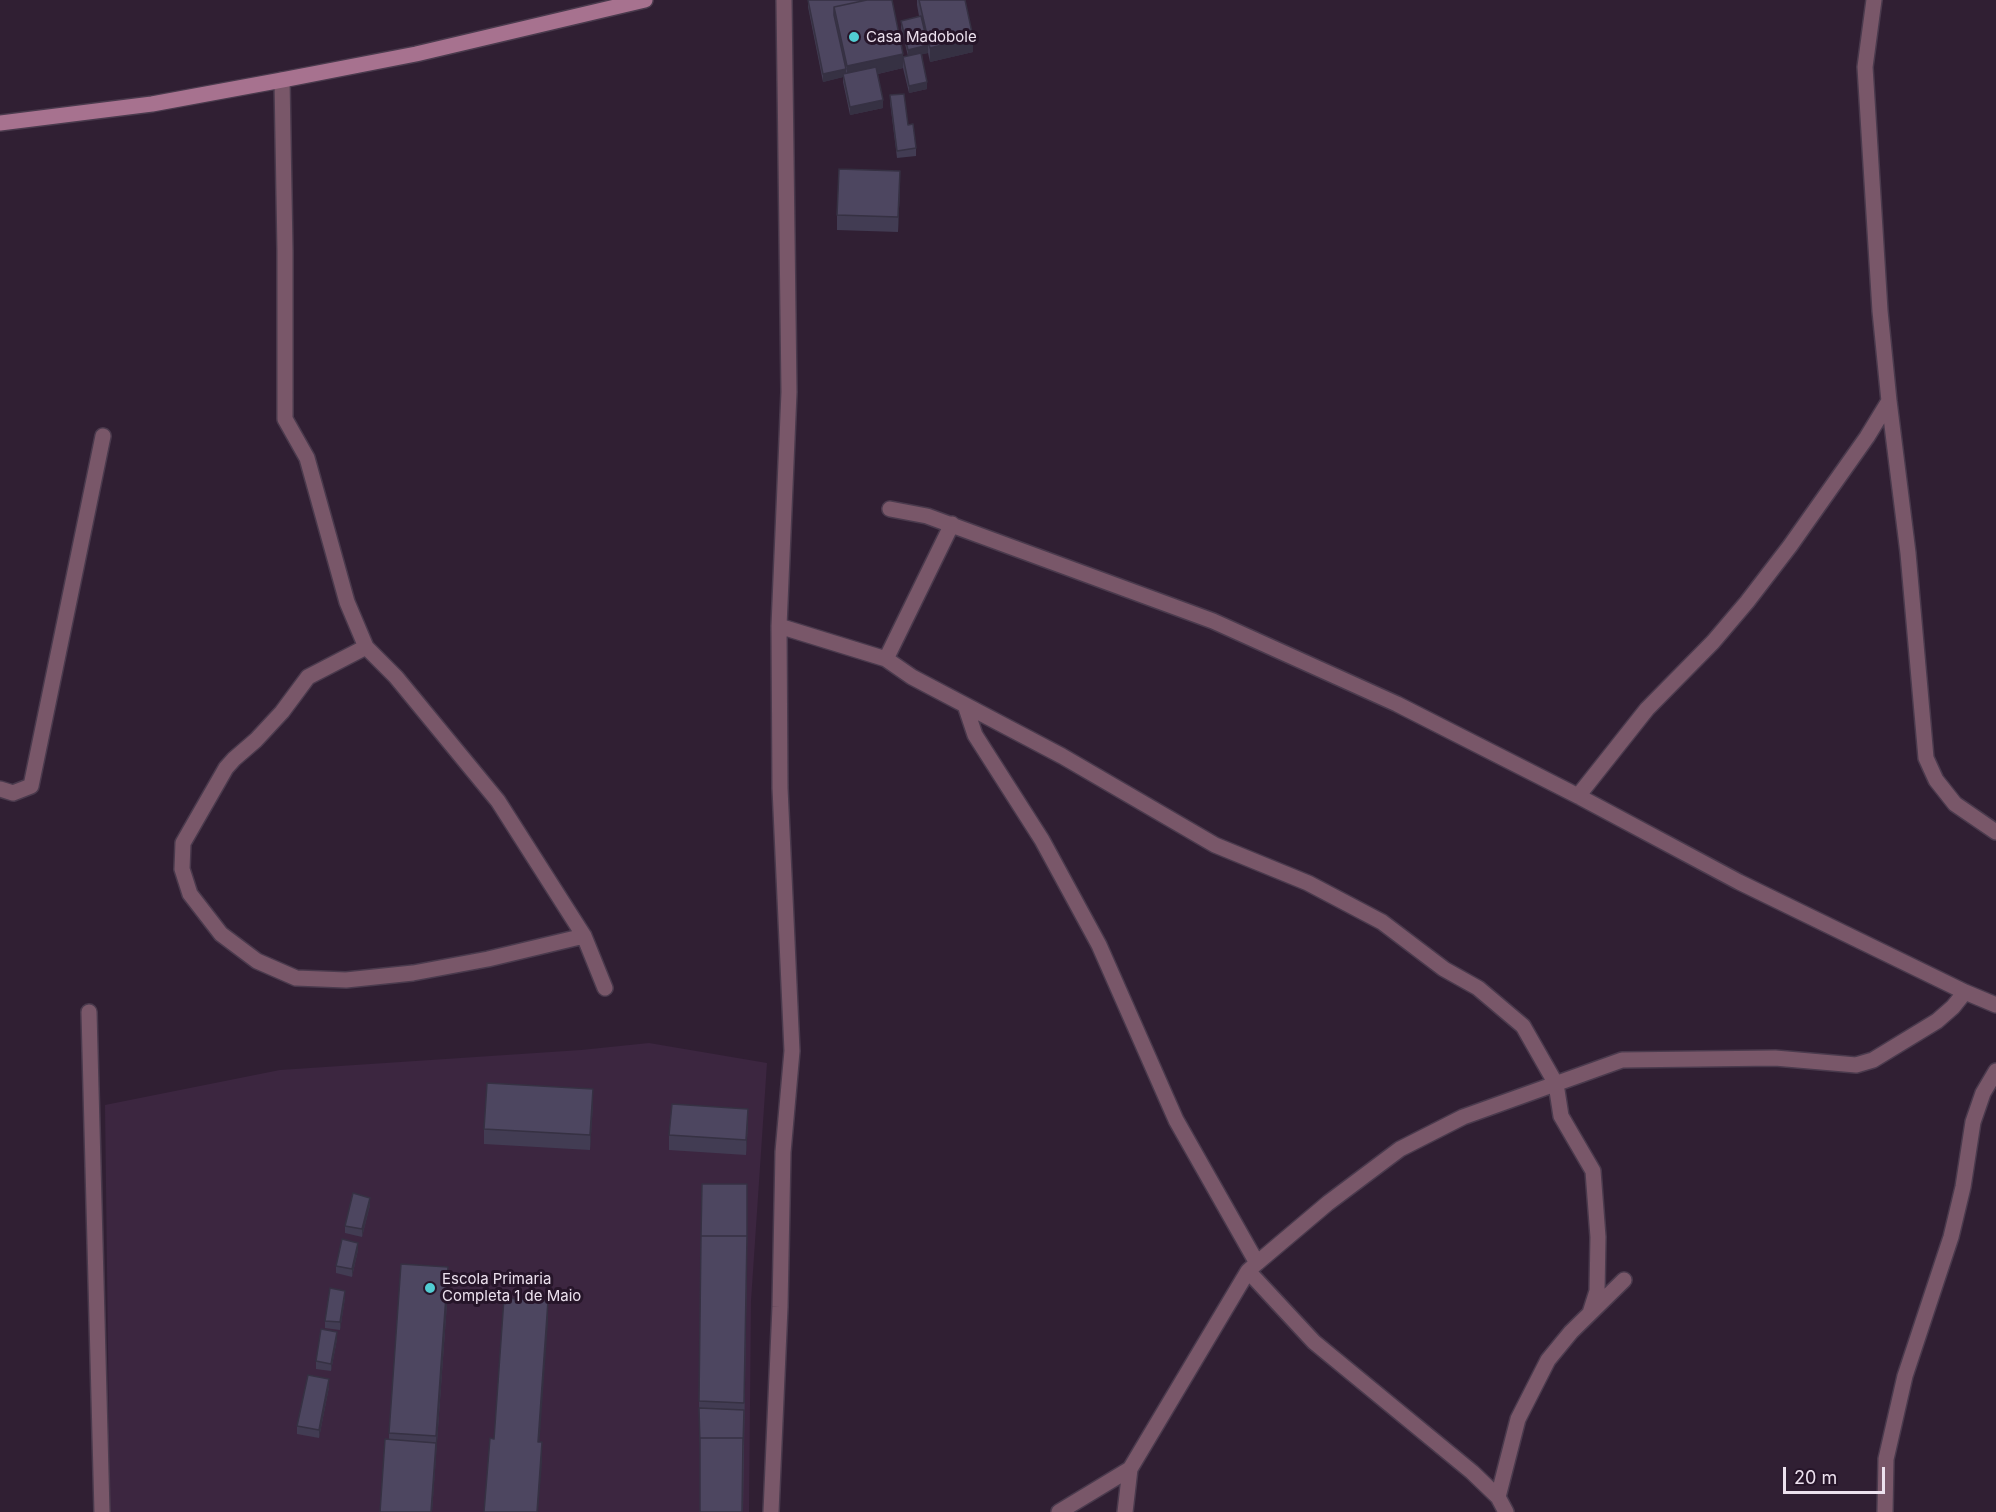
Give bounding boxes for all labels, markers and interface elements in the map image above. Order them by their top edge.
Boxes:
place label: Casa Madobole [866,28,977,46]
marker: Casa Madobole [847,30,861,44]
place label: Escola Primaria Completa 1 de Maio [442,1270,581,1305]
marker: Escola Primaria Completa 1 de Maio [423,1281,437,1295]
scale bar [1786,1455,1888,1493]
text: 20 m [1794,1467,1837,1488]

